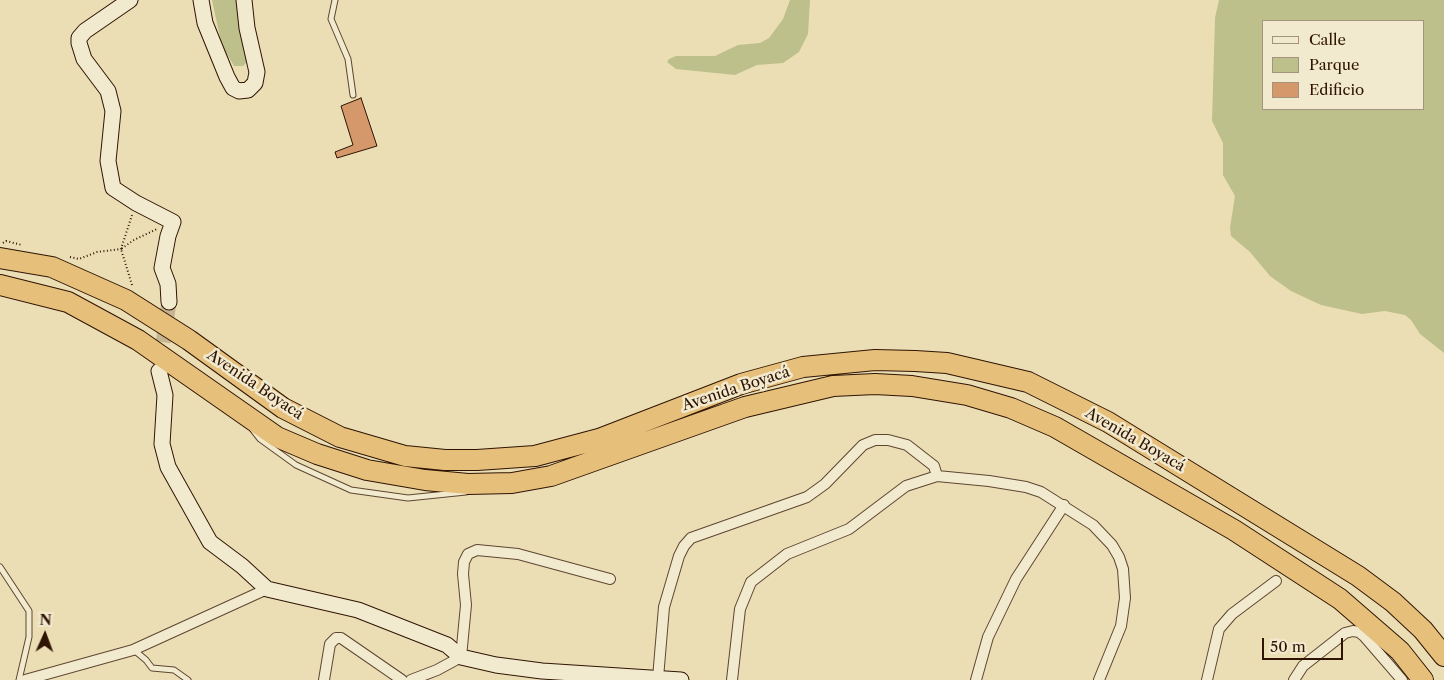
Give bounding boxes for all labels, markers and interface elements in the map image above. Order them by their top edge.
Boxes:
legend [1262,20,1424,110]
text: Calle [1309,30,1346,49]
text: Parque [1309,55,1359,74]
text: Edificio [1309,80,1364,99]
street label: Avenida Boyacá [203,346,307,424]
street label: Avenida Boyacá [680,363,792,415]
street label: Avenida Boyacá [1082,404,1188,476]
north arrow [20,610,70,660]
text: N [39,611,52,629]
scale bar [1264,628,1345,660]
text: 50 m [1270,637,1306,656]

